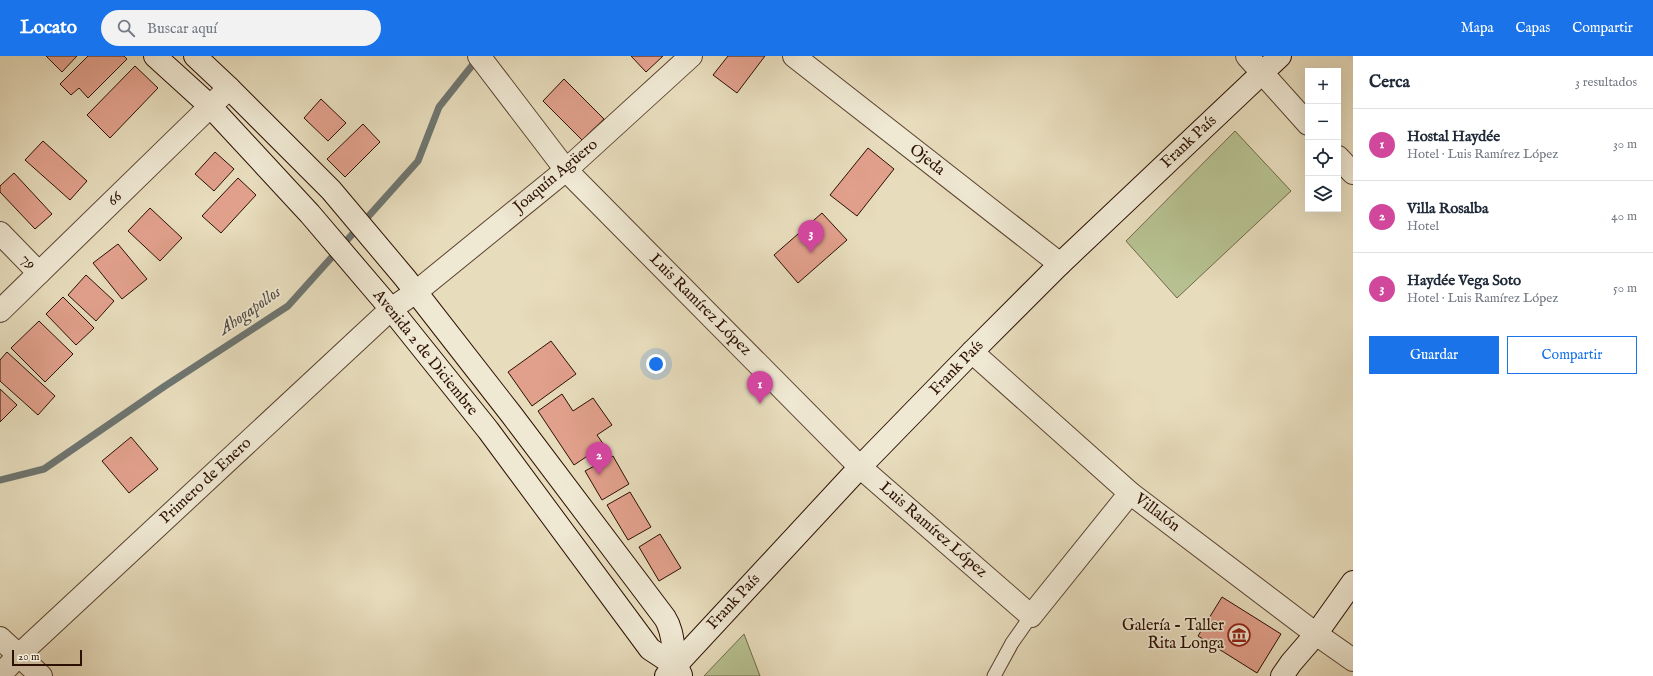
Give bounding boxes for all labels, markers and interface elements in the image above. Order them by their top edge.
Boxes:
search box [101,10,381,46]
text: Locato [20,16,77,40]
icon: search [115,17,137,39]
text: Buscar aquí [147,19,217,38]
text: Mapa [1461,19,1494,37]
text: Capas [1516,19,1550,37]
text: Compartir [1572,19,1633,37]
map controls [1305,68,1341,212]
button: + [1305,68,1341,104]
text: Cerca [1369,72,1410,93]
text: 3 resultados [1575,74,1637,91]
button: − [1305,104,1341,140]
street label: Frank País [1157,111,1221,173]
text: Hostal Haydée [1407,127,1500,146]
street label: Joaquín Agüero [508,135,602,218]
text: 1 [1380,136,1384,153]
text: 30 m [1613,136,1637,153]
street label: Ojeda [905,140,949,180]
button: locate [1305,140,1341,176]
text: Hotel · Luis Ramírez López [1407,146,1558,163]
button: layers [1305,176,1341,212]
street label: 66 [103,187,127,211]
text: Villa Rosalba [1407,199,1489,218]
text: 2 [1379,208,1385,225]
text: 40 m [1611,208,1637,225]
text: Hotel [1407,218,1439,235]
pin: 3 [798,220,824,253]
street label: 79 [16,250,40,274]
street label: Luis Ramírez López [645,250,755,360]
text: Haydée Vega Soto [1407,271,1521,290]
text: 3 [1380,280,1384,297]
text: 50 m [1613,280,1637,297]
water label: Ahogapollos [213,282,285,341]
street label: Avenida 2 de Diciembre [367,285,482,420]
text: Hotel · Luis Ramírez López [1407,290,1558,307]
street label: Frank País [926,336,989,400]
button: Guardar [1369,336,1499,374]
button: Compartir [1507,336,1637,374]
your location [646,354,666,374]
pin: 1 [747,371,773,404]
street label: Primero de Enero [156,433,256,529]
pin: 2 [586,442,612,475]
street label: Luis Ramírez López [875,478,991,582]
street label: Villalón [1129,489,1184,537]
street label: Frank País [703,570,765,634]
place label: Galería - Taller Rita Longa [1122,616,1224,654]
museum icon: Galería - Taller Rita Longa [1226,622,1252,648]
scale bar [12,648,82,667]
text: 20 m [18,650,39,664]

